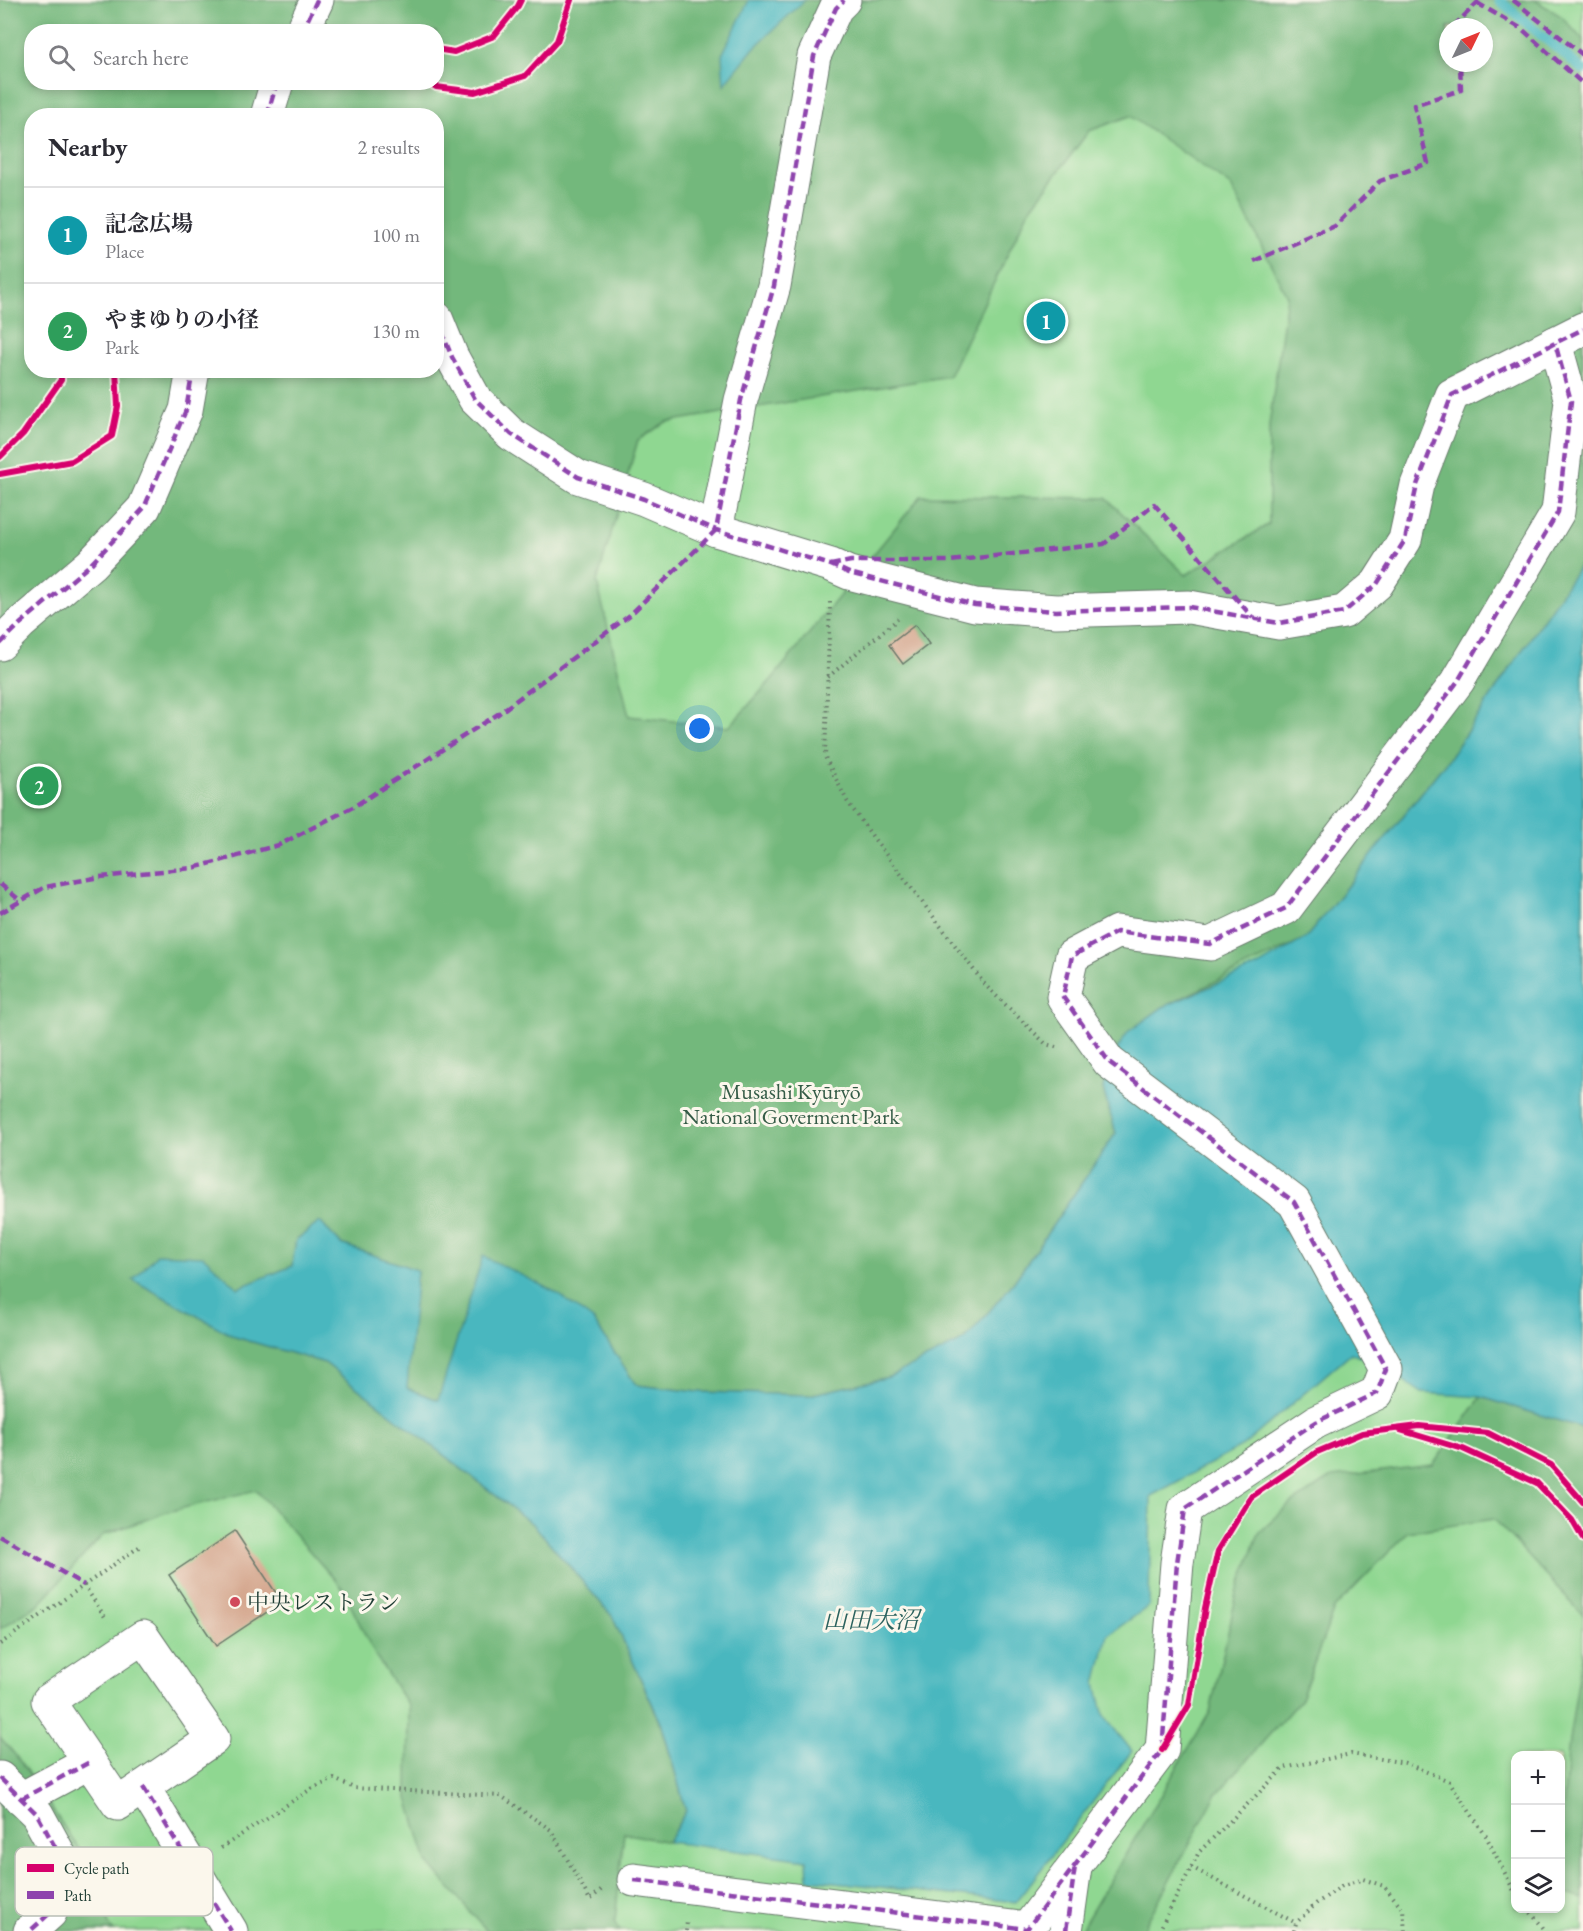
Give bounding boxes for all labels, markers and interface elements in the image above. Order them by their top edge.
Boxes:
north arrow [1439,18,1493,72]
search box [24,24,444,90]
icon: search [45,41,78,74]
text: Search here [93,43,188,72]
text: Nearby [48,130,128,164]
text: 2 results [357,134,420,160]
text: 記念広場 [105,209,193,238]
text: 1 [62,222,73,248]
text: 100 m [372,222,420,248]
text: Place [105,238,144,264]
pin: 1 [1026,298,1066,344]
text: やまゆりの小径 [105,305,259,334]
text: 2 [62,318,73,344]
text: 130 m [372,318,420,344]
text: Park [105,334,139,360]
your location [685,714,714,743]
pin: 2 [20,764,58,808]
park label: Musashi Kyūryō National Goverment Park [682,1077,900,1131]
place label: 中央レストラン [247,1588,400,1617]
marker: 中央レストラン [228,1595,242,1609]
water label: 山田大沼 [823,1604,923,1635]
map controls [1511,1751,1565,1913]
button: + [1511,1751,1565,1805]
button: − [1511,1805,1565,1859]
legend [15,1847,213,1916]
text: Cycle path [64,1858,129,1879]
button: layers [1511,1859,1565,1913]
text: Path [64,1885,92,1906]

